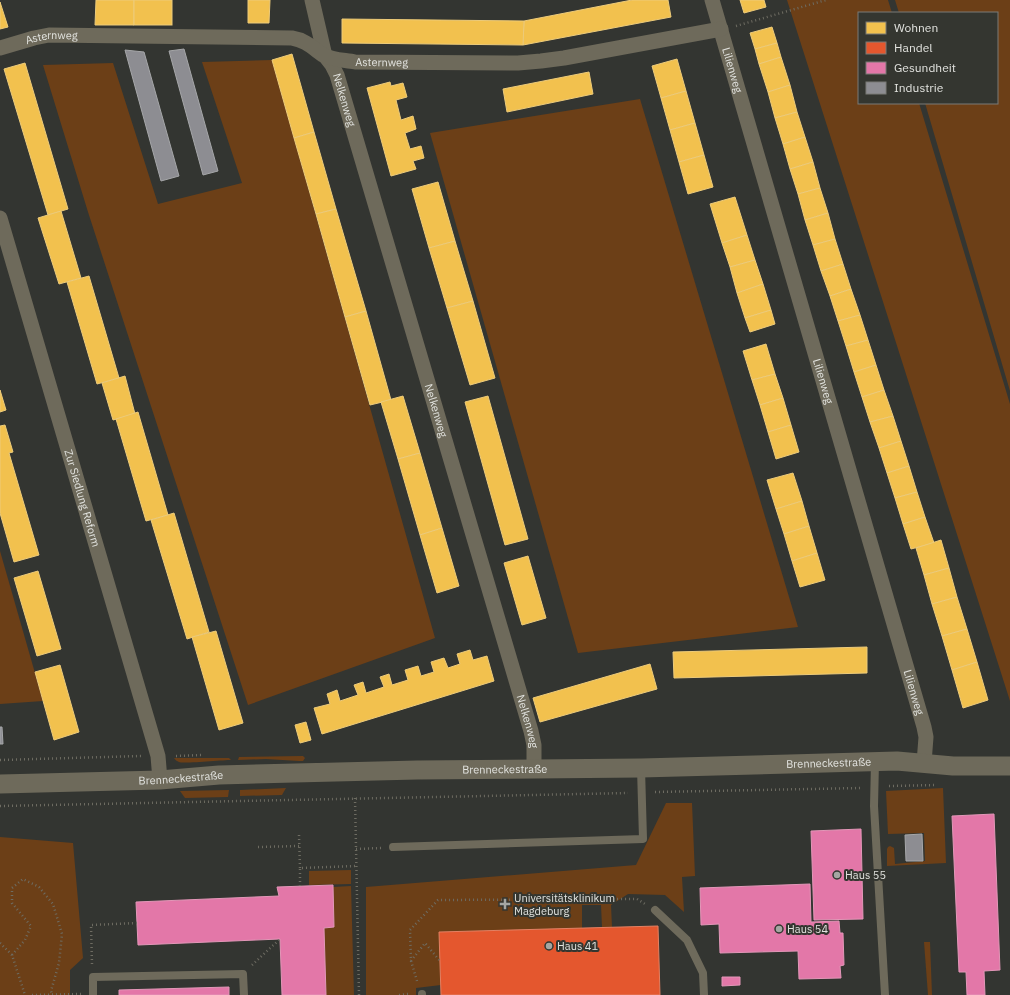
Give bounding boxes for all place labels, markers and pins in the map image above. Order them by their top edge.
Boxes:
place label: Haus 55 [845,868,886,882]
marker: Haus 55 [832,870,842,880]
place label: Universitätsklinikum Magdeburg [514,891,615,918]
marker: Universitätsklinikum Magdeburg [499,898,511,910]
place label: Haus 54 [787,922,828,936]
marker: Haus 54 [774,924,784,934]
place label: Haus 41 [557,939,598,953]
marker: Haus 41 [544,941,554,951]

